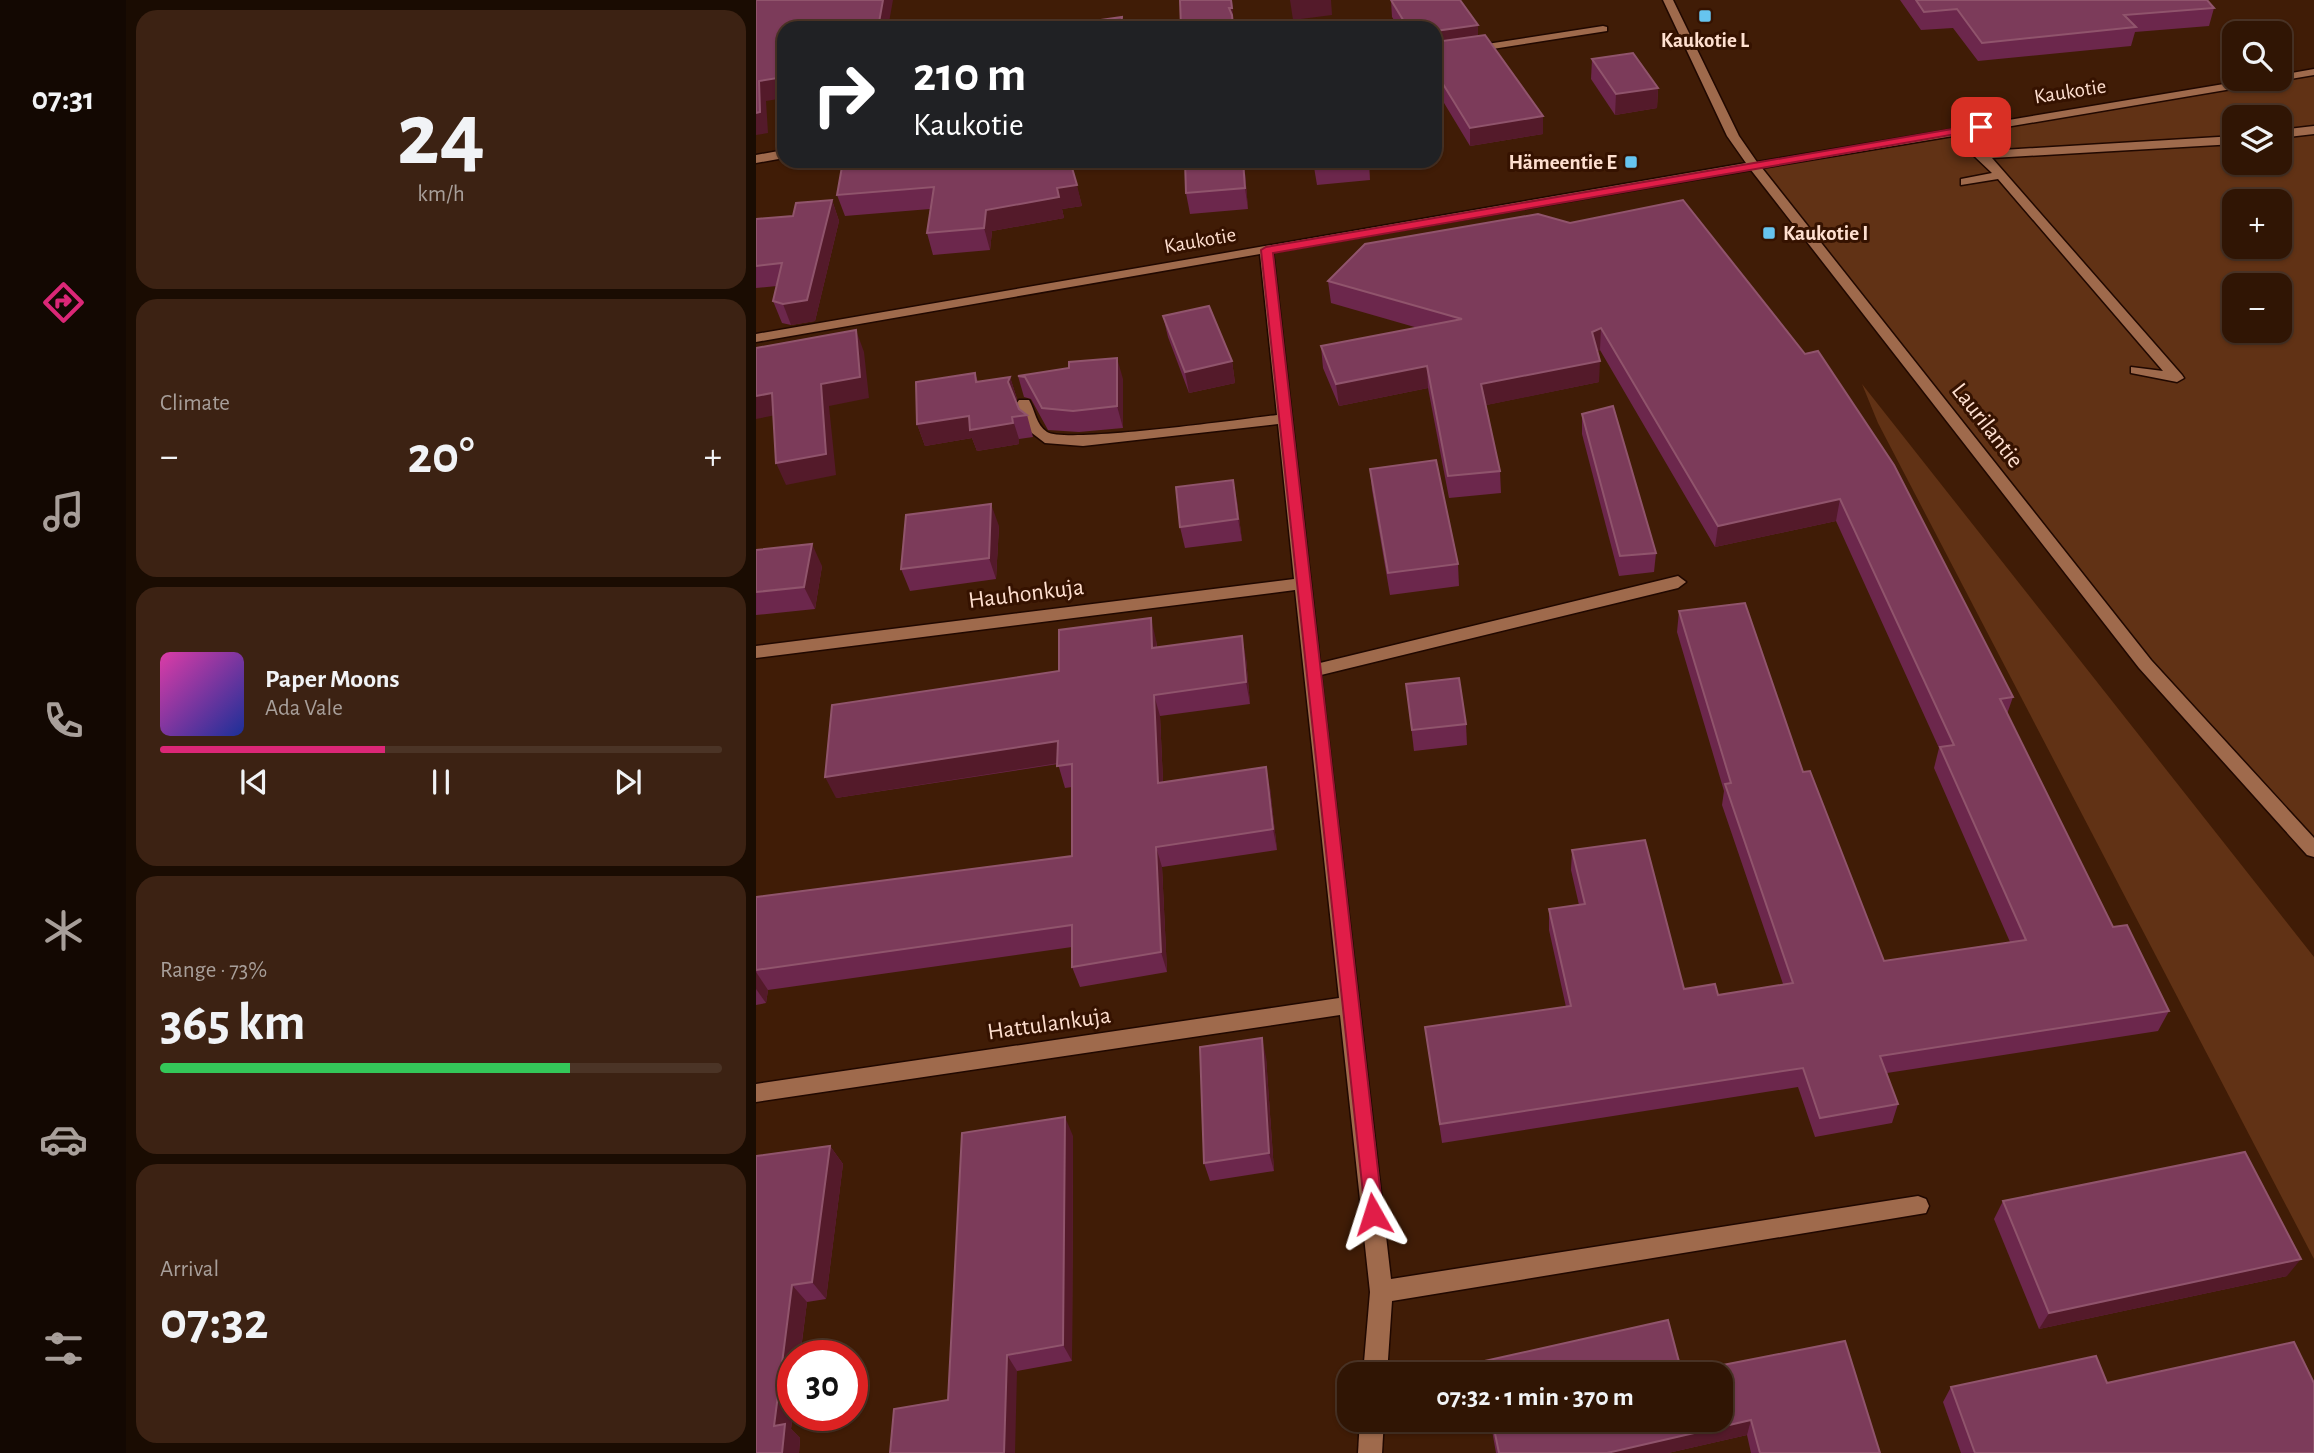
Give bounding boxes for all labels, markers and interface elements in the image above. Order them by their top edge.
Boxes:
marker: Kaukotie L [1697,8,1713,24]
map controls [2222,21,2292,343]
button: search [2222,21,2292,91]
place label: Kaukotie L [1661,30,1750,51]
icon: right [798,49,889,140]
text: 210 m [913,51,1026,100]
street label: Kaukotie [2033,75,2108,108]
text: 07:31 [31,83,95,115]
text: 24 [397,90,485,181]
pin [1951,97,2011,157]
button: layers [2222,105,2292,175]
icon: arrive [1962,108,2000,146]
text: Kaukotie [913,109,1024,141]
place label: Hämeentie E [1509,152,1617,173]
marker: Hämeentie E [1623,154,1639,170]
text: km/h [417,183,465,206]
button: + [2222,189,2292,259]
place label: Kaukotie I [1783,223,1868,244]
street label: Kaukotie [1162,224,1238,257]
marker: Kaukotie I [1761,225,1777,241]
button: − [2222,273,2292,343]
icon: directions [39,278,88,327]
street label: Laurilantie [1947,379,2028,473]
text: Climate [160,392,230,415]
text: 20° [408,430,474,482]
text: − [160,438,178,476]
text: + [704,438,722,476]
icon: music [39,487,88,536]
street label: Hauhonkuja [967,575,1085,613]
text: Paper Moons [265,666,400,692]
icon: phone [39,696,88,745]
text: Ada Vale [265,697,343,720]
icon: previous [235,763,273,801]
icon: pause [422,763,460,801]
icon: next [609,763,647,801]
icon: climate [39,906,88,955]
text: Range · 73% [160,959,267,982]
text: 365 km [160,997,306,1049]
street label: Hattulankuja [986,1003,1112,1045]
icon: car [39,1115,88,1164]
position arrow [1336,1177,1410,1251]
text: Arrival [160,1258,219,1281]
text: 07:32 [160,1296,268,1348]
icon: filters [39,1324,88,1373]
speed limit sign: 30 [777,1340,868,1431]
text: 07:32 · 1 min · 370 m [1436,1384,1634,1410]

